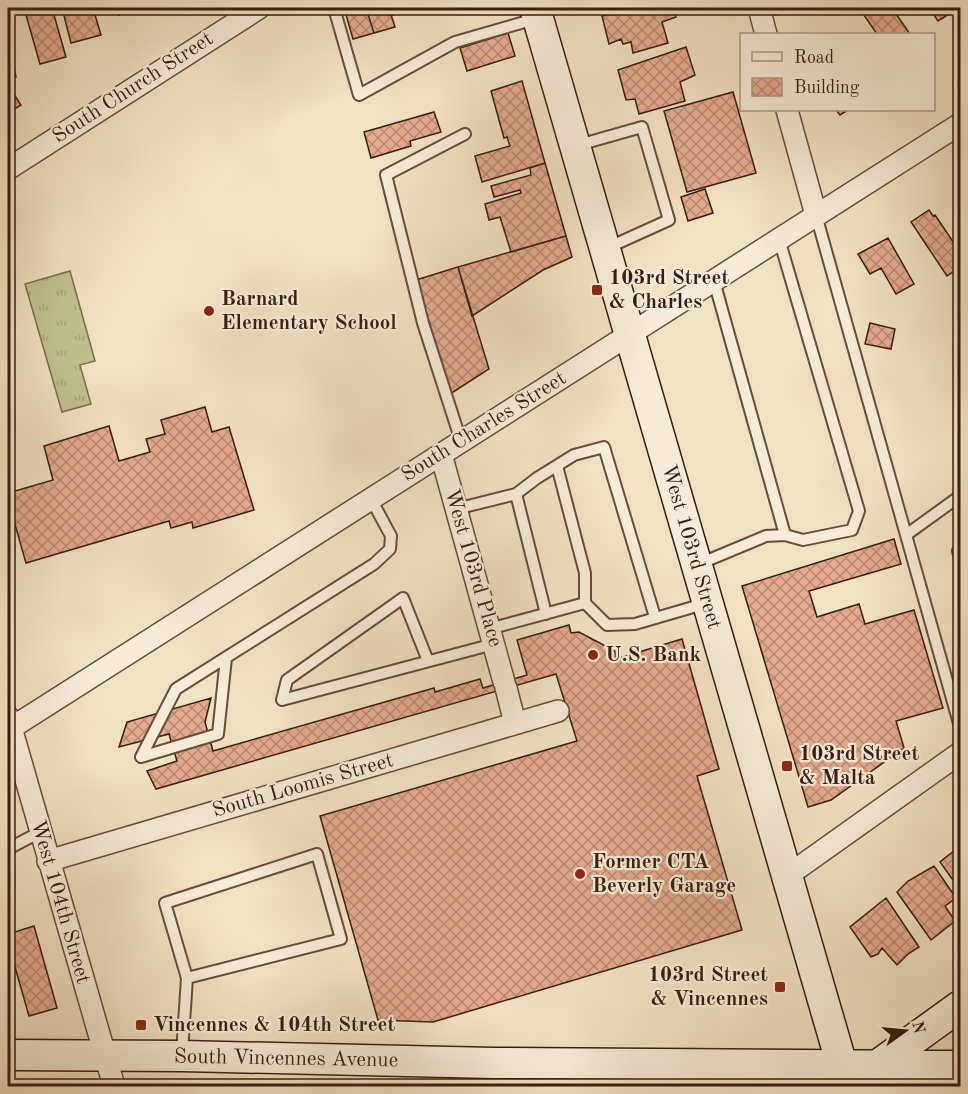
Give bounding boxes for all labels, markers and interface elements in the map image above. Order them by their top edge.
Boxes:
street label: South Church Street [49,28,217,148]
legend [740,33,935,111]
text: Road [794,49,834,67]
text: Building [794,79,860,97]
place label: 103rd Street & Charles [609,268,729,313]
marker: 103rd Street & Charles [590,283,604,297]
place label: Barnard Elementary School [221,289,397,334]
marker: Barnard Elementary School [202,304,216,318]
street label: South Charles Street [398,368,570,486]
street label: West 103rd Street [657,462,725,632]
street label: West 103rd Place [440,486,506,650]
place label: U.S. Bank [605,645,702,666]
marker: U.S. Bank [586,648,600,662]
place label: 103rd Street & Malta [799,744,919,789]
street label: South Loomis Street [210,750,396,822]
marker: 103rd Street & Malta [780,759,794,773]
street label: West 104th Street [27,818,93,986]
place label: Former CTA Beverly Garage [592,852,736,897]
marker: Former CTA Beverly Garage [573,867,587,881]
place label: 103rd Street & Vincennes [648,965,768,1010]
marker: 103rd Street & Vincennes [773,980,787,994]
north arrow [875,1001,935,1061]
place label: Vincennes & 104th Street [153,1015,395,1036]
marker: Vincennes & 104th Street [134,1018,148,1032]
text: N [908,1020,927,1036]
street label: South Vincennes Avenue [174,1047,398,1071]

